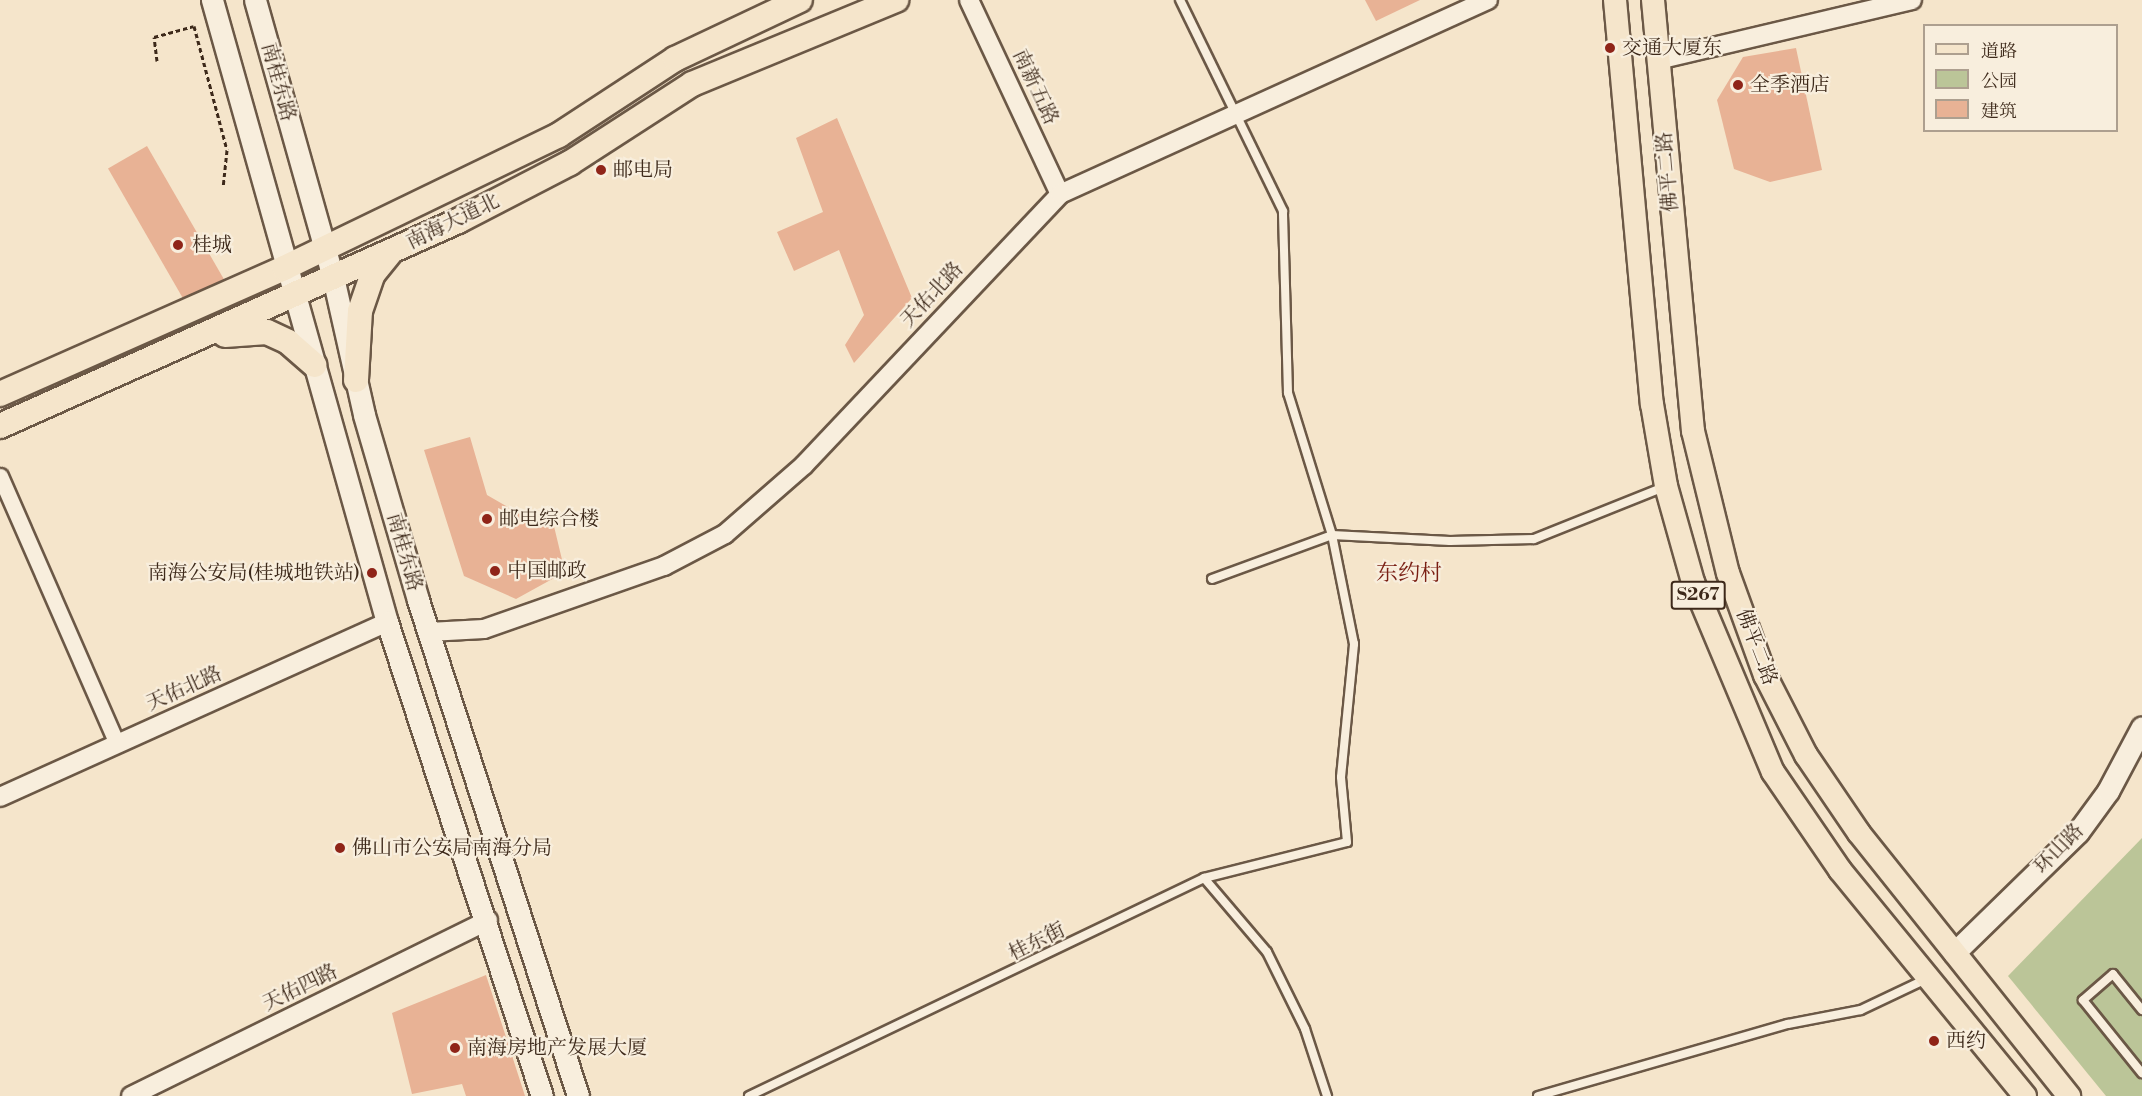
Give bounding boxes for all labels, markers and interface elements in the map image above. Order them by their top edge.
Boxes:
legend [1923,24,2118,132]
place label: 交通大厦东 [1622,36,1722,60]
street label: 南桂东路 [256,40,300,124]
text: 道路 [1981,40,2017,63]
marker: 交通大厦东 [1603,41,1617,55]
street label: 南新五路 [1007,46,1063,128]
text: 公园 [1981,70,2017,93]
place label: 全季酒店 [1750,73,1830,97]
marker: 全季酒店 [1731,78,1745,92]
text: 建筑 [1981,100,2017,123]
street label: 佛平二路 [1653,131,1683,213]
place label: 邮电局 [613,158,673,182]
marker: 邮电局 [594,163,608,177]
street label: 南海大道北 [403,189,503,255]
place label: 桂城 [192,233,232,257]
marker: 桂城 [169,236,187,254]
street label: 天佑北路 [896,258,968,332]
place label: 邮电综合楼 [499,507,599,531]
street label: 南桂东路 [381,510,427,594]
marker: 邮电综合楼 [480,512,494,526]
place label: 中国邮政 [507,559,587,583]
place label: 南海公安局(桂城地铁站) [148,561,360,585]
district label: 东约村 [1376,561,1442,587]
marker: 中国邮政 [488,564,502,578]
marker: 南海公安局(桂城地铁站) [365,566,379,580]
road number: S267 [1670,580,1726,610]
street label: 佛平二路 [1730,605,1782,689]
street label: 天佑北路 [143,662,225,716]
street label: 环山路 [2030,819,2088,879]
place label: 佛山市公安局南海分局 [352,836,552,860]
marker: 佛山市公安局南海分局 [333,841,347,855]
street label: 桂东街 [1005,918,1069,966]
street label: 天佑四路 [259,960,341,1016]
place label: 西约 [1946,1029,1986,1053]
marker: 西约 [1927,1034,1941,1048]
place label: 南海房地产发展大厦 [467,1036,647,1060]
marker: 南海房地产发展大厦 [448,1041,462,1055]

